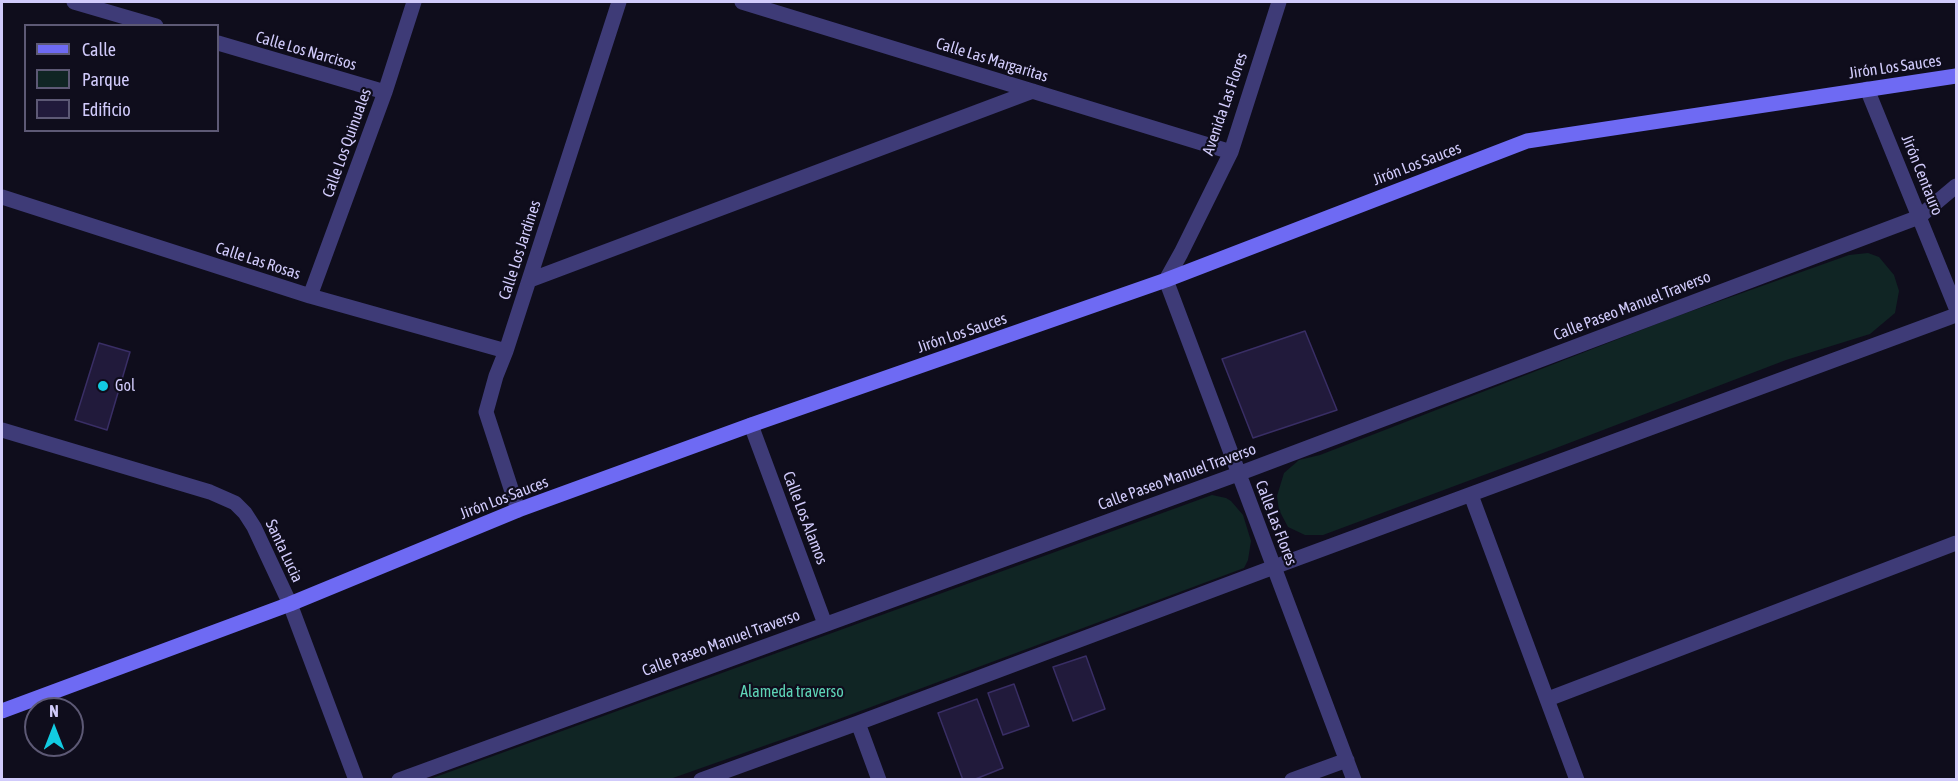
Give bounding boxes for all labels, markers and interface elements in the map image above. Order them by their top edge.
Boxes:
legend [24,24,219,132]
street label: Calle Los Narcisos [253,27,359,75]
street label: Calle Las Margaritas [934,34,1050,86]
text: Calle [82,39,116,60]
street label: Avenida Las Flores [1198,50,1252,158]
street label: Jirón Los Sauces [1847,51,1943,83]
text: Parque [82,69,130,90]
street label: Calle Los Quinuales [318,86,376,200]
text: Edificio [82,99,131,120]
street label: Jirón Centauro [1897,132,1947,218]
street label: Jirón Los Sauces [1370,138,1464,190]
street label: Calle Los Jardines [495,198,545,302]
street label: Calle Las Rosas [213,238,303,284]
street label: Calle Paseo Manuel Traverso [1551,267,1713,345]
street label: Jirón Los Sauces [915,309,1009,357]
place label: Gol [115,376,135,396]
marker: Gol [96,379,110,393]
street label: Calle Paseo Manuel Traverso [1095,439,1259,515]
street label: Calle Los Alamos [778,469,832,567]
street label: Jirón Los Sauces [457,472,551,524]
street label: Calle Las Flores [1251,478,1301,568]
street label: Santa Lucia [261,517,307,585]
street label: Calle Paseo Manuel Traverso [639,605,803,681]
park label: Alameda traverso [740,682,844,702]
north arrow [24,697,84,757]
text: N [49,702,59,720]

